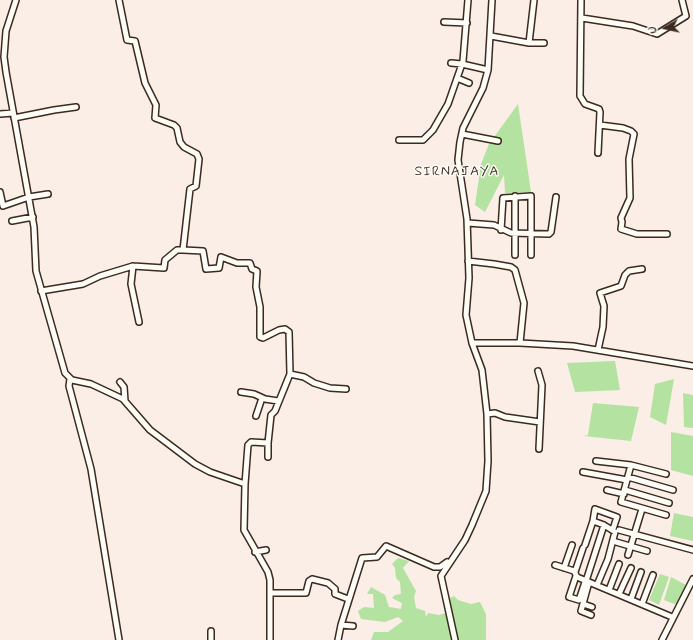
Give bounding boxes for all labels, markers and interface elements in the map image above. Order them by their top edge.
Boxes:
north arrow [645,8,685,48]
text: U [646,25,661,35]
district label: SIRNAJAYA [416,164,498,180]

